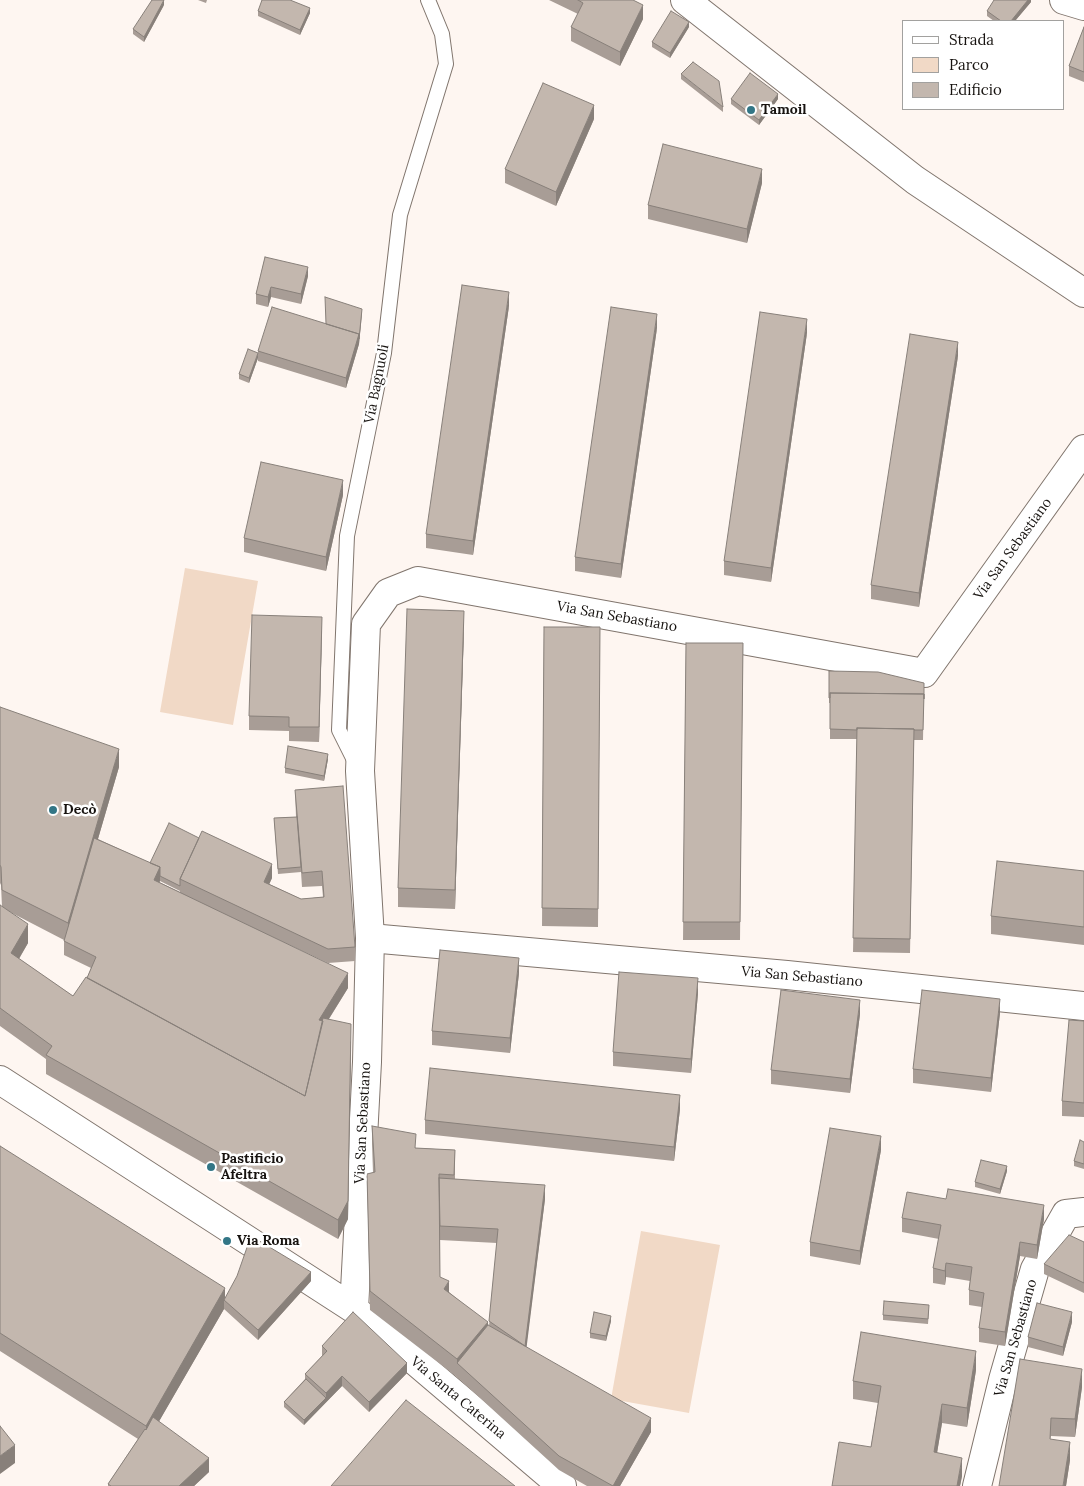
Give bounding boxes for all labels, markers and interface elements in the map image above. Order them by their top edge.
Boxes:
legend [902,20,1064,110]
text: Strada [949,30,994,49]
text: Parco [949,55,989,74]
text: Edificio [949,80,1002,99]
place label: Tamoil [761,102,807,118]
marker: Tamoil [745,104,757,116]
street label: Via Bagnuoli [361,343,393,425]
street label: Via San Sebastiano [970,495,1056,603]
street label: Via San Sebastiano [556,598,678,636]
place label: Decò [63,802,96,818]
marker: Decò [47,804,59,816]
street label: Via San Sebastiano [741,963,863,991]
street label: Via San Sebastiano [351,1062,375,1184]
place label: Pastificio Afeltra [221,1151,283,1184]
marker: Pastificio Afeltra [205,1161,217,1173]
place label: Via Roma [237,1233,300,1249]
marker: Via Roma [221,1235,233,1247]
street label: Via San Sebastiano [991,1277,1041,1399]
street label: Via Santa Caterina [407,1353,509,1443]

